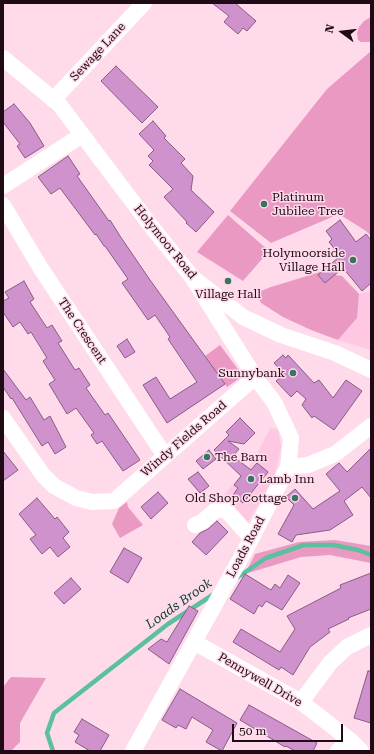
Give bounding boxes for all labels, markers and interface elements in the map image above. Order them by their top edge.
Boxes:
north arrow [322,12,362,52]
street label: Sewage Lane [67,20,129,84]
text: N [323,23,337,35]
place label: Platinum Jubilee Tree [272,190,344,218]
marker: Platinum Jubilee Tree [259,199,269,209]
street label: Holymoor Road [131,202,199,282]
place label: Holymoorside Village Hall [263,246,345,274]
marker: Holymoorside Village Hall [348,255,358,265]
marker: Village Hall [223,276,233,286]
place label: Village Hall [195,287,261,301]
street label: The Crescent [55,295,109,367]
place label: Sunnybank [218,366,285,380]
marker: Sunnybank [288,368,298,378]
street label: Windy Fields Road [138,398,230,480]
place label: The Barn [215,450,268,464]
marker: The Barn [202,452,212,462]
place label: Lamb Inn [259,472,315,486]
marker: Lamb Inn [246,474,256,484]
place label: Old Shop Cottage [185,491,287,505]
marker: Old Shop Cottage [290,493,300,503]
street label: Loads Road [224,514,268,580]
water label: Loads Brook [143,575,215,633]
street label: Pennywell Drive [215,650,305,710]
scale bar [234,716,345,742]
text: 50 m [239,724,266,738]

